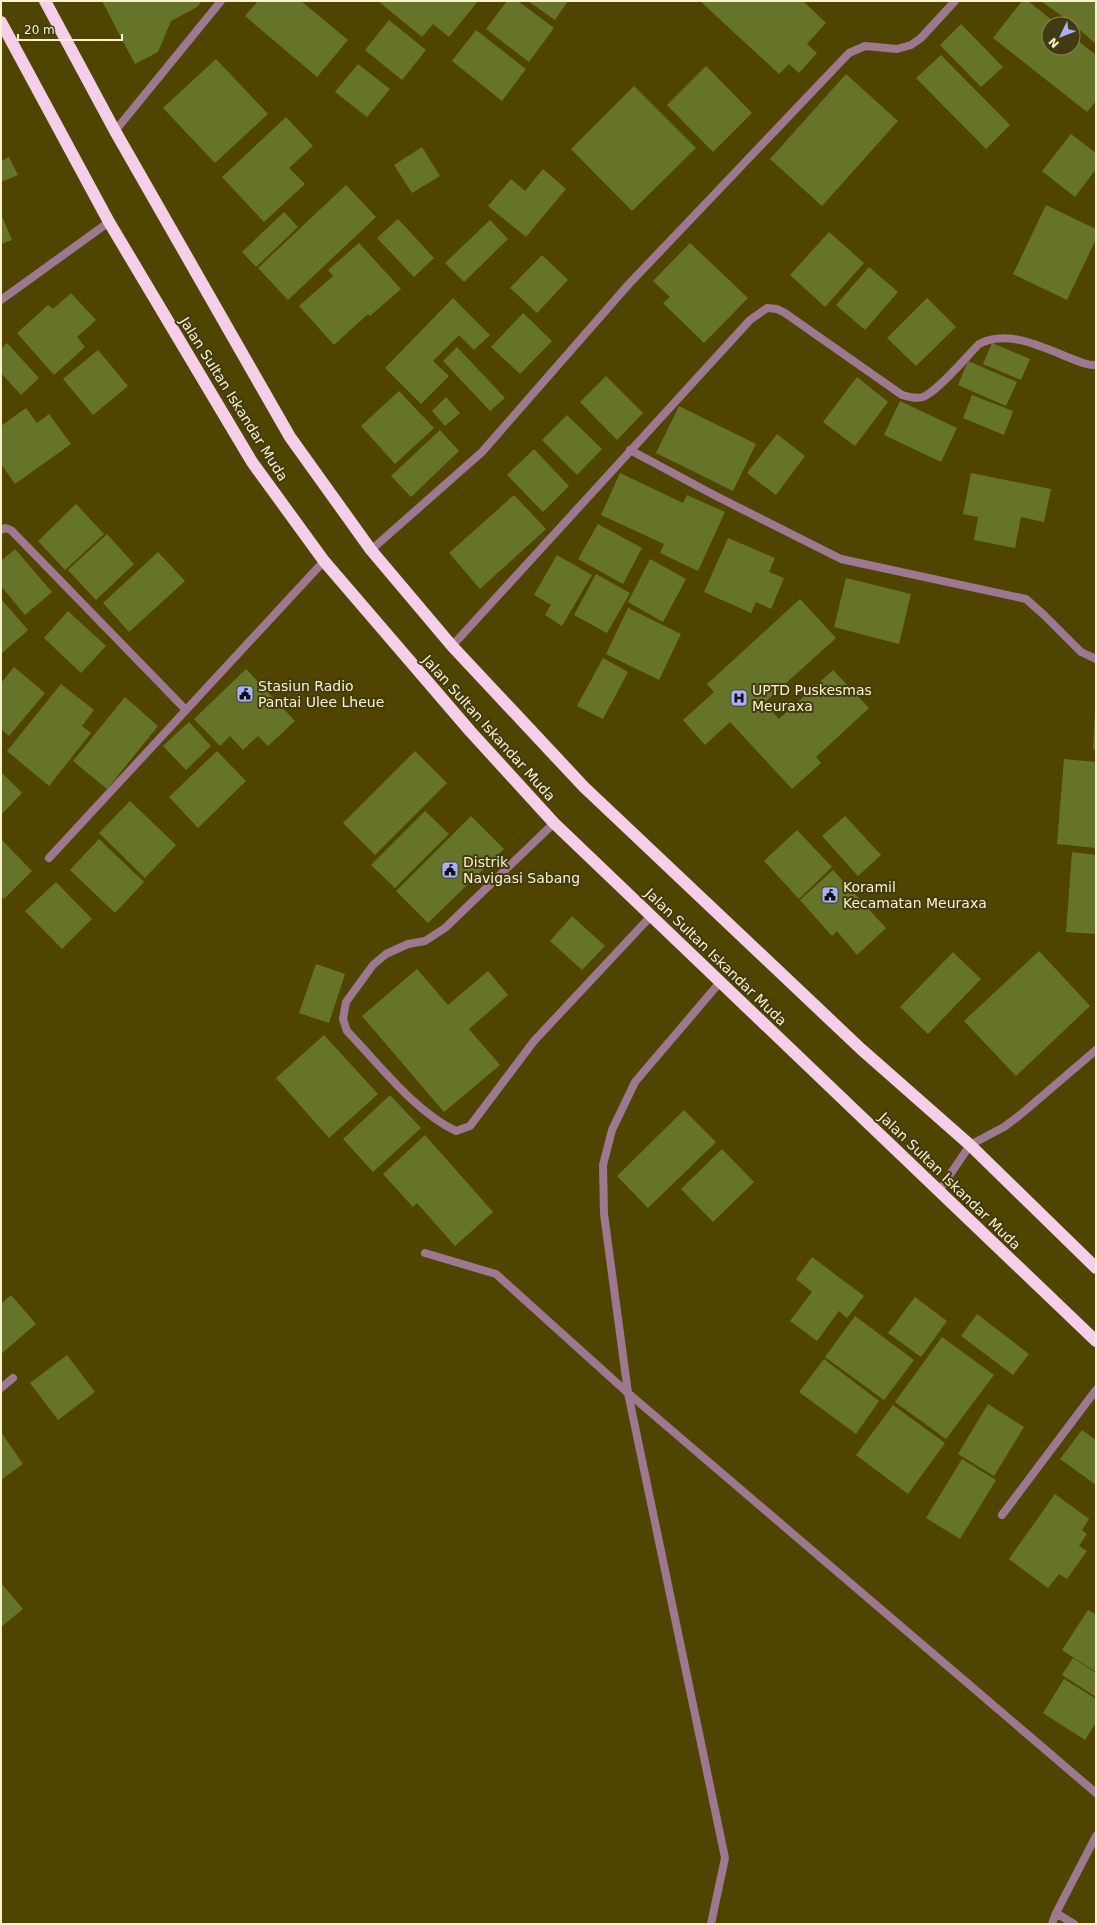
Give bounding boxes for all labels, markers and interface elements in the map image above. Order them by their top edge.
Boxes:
scale bar [18,16,122,42]
north arrow [1041,16,1081,56]
text: 20 m [24,23,55,37]
text: N [1046,35,1062,50]
street label: Jalan Sultan Iskandar Muda [176,313,291,484]
street label: Jalan Sultan Iskandar Muda [419,651,559,804]
place label: Stasiun Radio Pantai Ulee Lheue [258,678,384,710]
place label: UPTD Puskesmas Meuraxa [752,682,872,714]
public building icon: Stasiun Radio Pantai Ulee Lheue [235,684,255,704]
hospital icon: UPTD Puskesmas Meuraxa [729,688,749,708]
place label: Distrik Navigasi Sabang [463,854,580,886]
public building icon: Distrik Navigasi Sabang [440,860,460,880]
place label: Koramil Kecamatan Meuraxa [843,879,987,911]
street label: Jalan Sultan Iskandar Muda [641,884,790,1029]
public building icon: Koramil Kecamatan Meuraxa [820,885,840,905]
street label: Jalan Sultan Iskandar Muda [875,1108,1024,1253]

